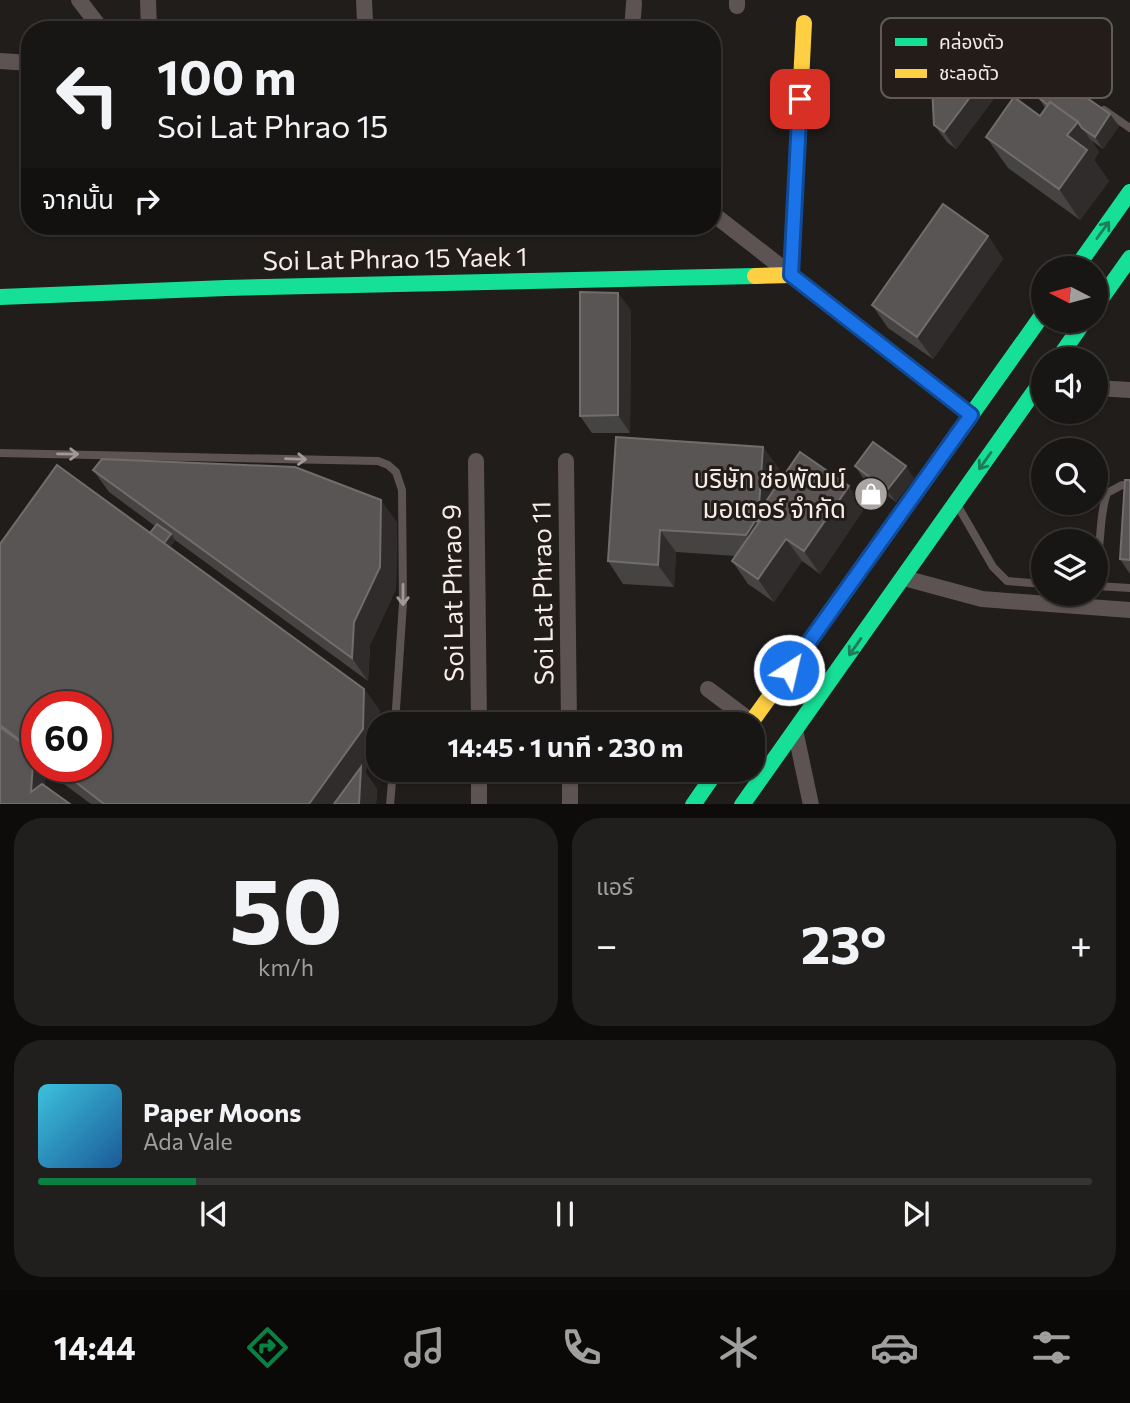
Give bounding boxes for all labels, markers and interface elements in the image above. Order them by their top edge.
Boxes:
legend [881,18,1112,98]
text: คล่องตัว [939,30,1004,53]
text: 100 m [157,45,296,105]
icon: left [42,49,133,140]
text: ชะลอตัว [939,61,999,84]
pin [770,69,830,129]
icon: arrive [781,80,819,118]
text: Soi Lat Phrao 15 [157,105,388,145]
icon: right [128,182,166,220]
text: จากนั้น [42,183,114,214]
one-way arrow [1096,221,1110,240]
street label: Soi Lat Phrao 15 Yaek 1 [262,240,528,275]
north arrow [1031,256,1108,332]
map controls [1031,256,1108,606]
button: sound [1031,347,1108,424]
button: search [1031,438,1108,515]
one-way arrow [56,447,79,460]
one-way arrow [978,451,993,470]
one-way arrow [284,452,307,465]
place label: บริษัท ช่อพัฒน์ มอเตอร์ จำกัด [693,462,846,523]
shop icon: บริษัท ช่อพัฒน์ มอเตอร์ จำกัด [852,475,890,513]
street label: Soi Lat Phrao 11 [524,501,559,685]
street label: Soi Lat Phrao 9 [434,504,469,682]
button: layers [1031,529,1108,606]
one-way arrow [396,583,410,606]
position arrow [752,633,826,707]
one-way arrow [848,637,862,656]
speed limit sign: 60 [21,691,112,782]
text: 14:45 · 1 นาที · 230 m [448,731,683,762]
text: 50 [229,851,343,963]
text: แอร์ [596,872,633,900]
text: 23° [801,911,887,975]
text: − [596,920,618,967]
text: + [1070,920,1092,967]
text: km/h [258,953,314,981]
text: Paper Moons [143,1096,301,1127]
text: Ada Vale [143,1127,233,1155]
icon: previous [195,1195,233,1233]
icon: pause [546,1195,584,1233]
icon: next [897,1195,935,1233]
icon: directions [243,1323,292,1372]
icon: music [400,1323,449,1372]
icon: phone [557,1323,606,1372]
icon: climate [714,1323,763,1372]
icon: car [870,1323,919,1372]
icon: filters [1027,1323,1076,1372]
text: 14:44 [54,1327,136,1367]

